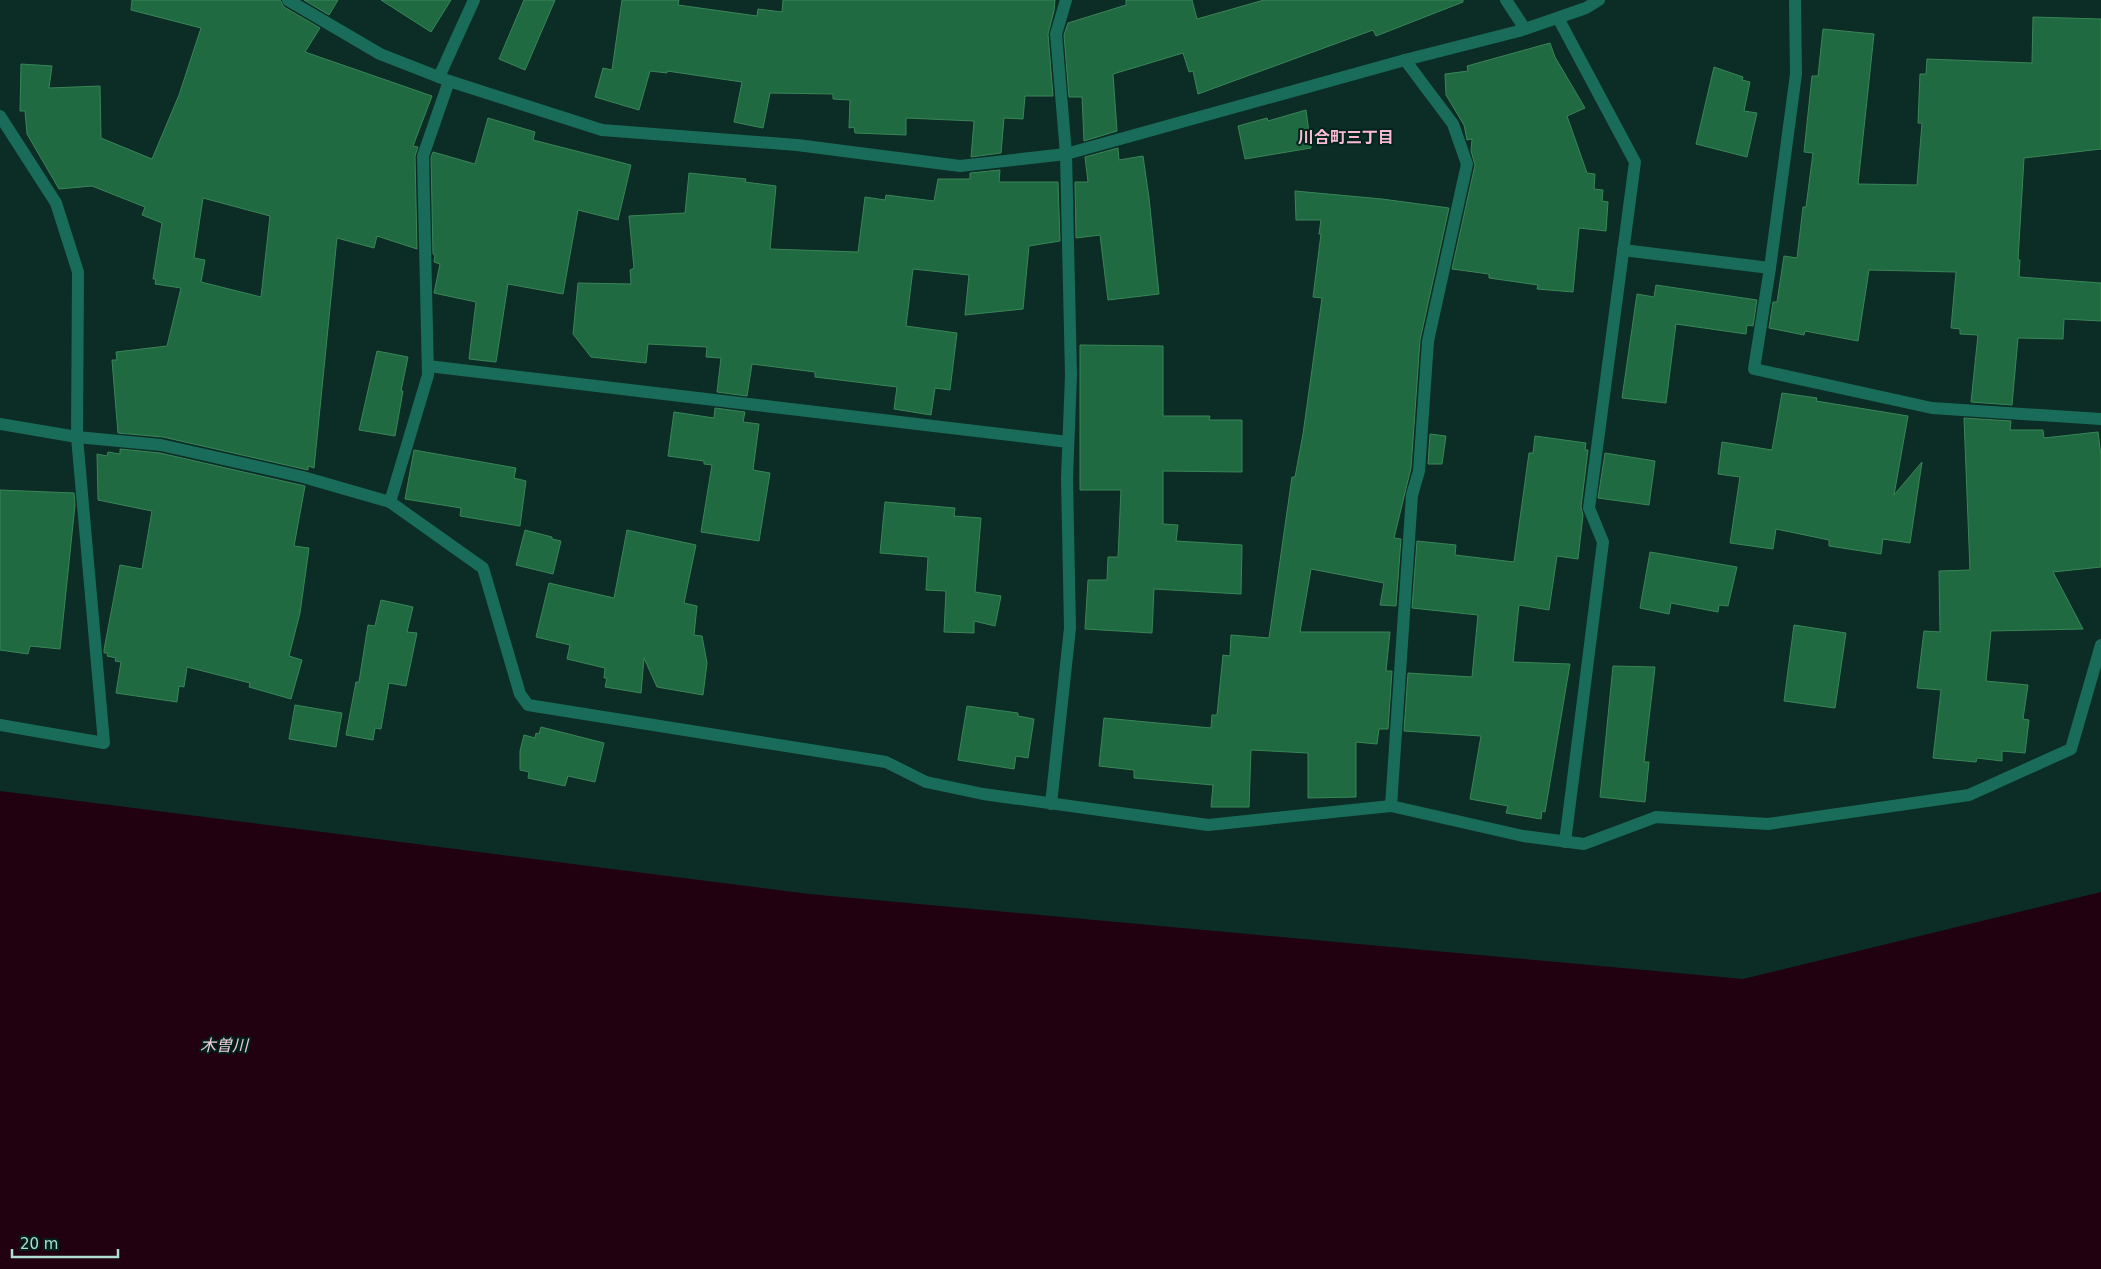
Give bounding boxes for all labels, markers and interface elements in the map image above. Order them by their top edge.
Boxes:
district label: 川合町三丁目 [1298,128,1394,147]
water label: 木曽川 [200,1036,250,1055]
scale bar [12,1226,119,1258]
text: 20 m [20,1235,58,1253]

